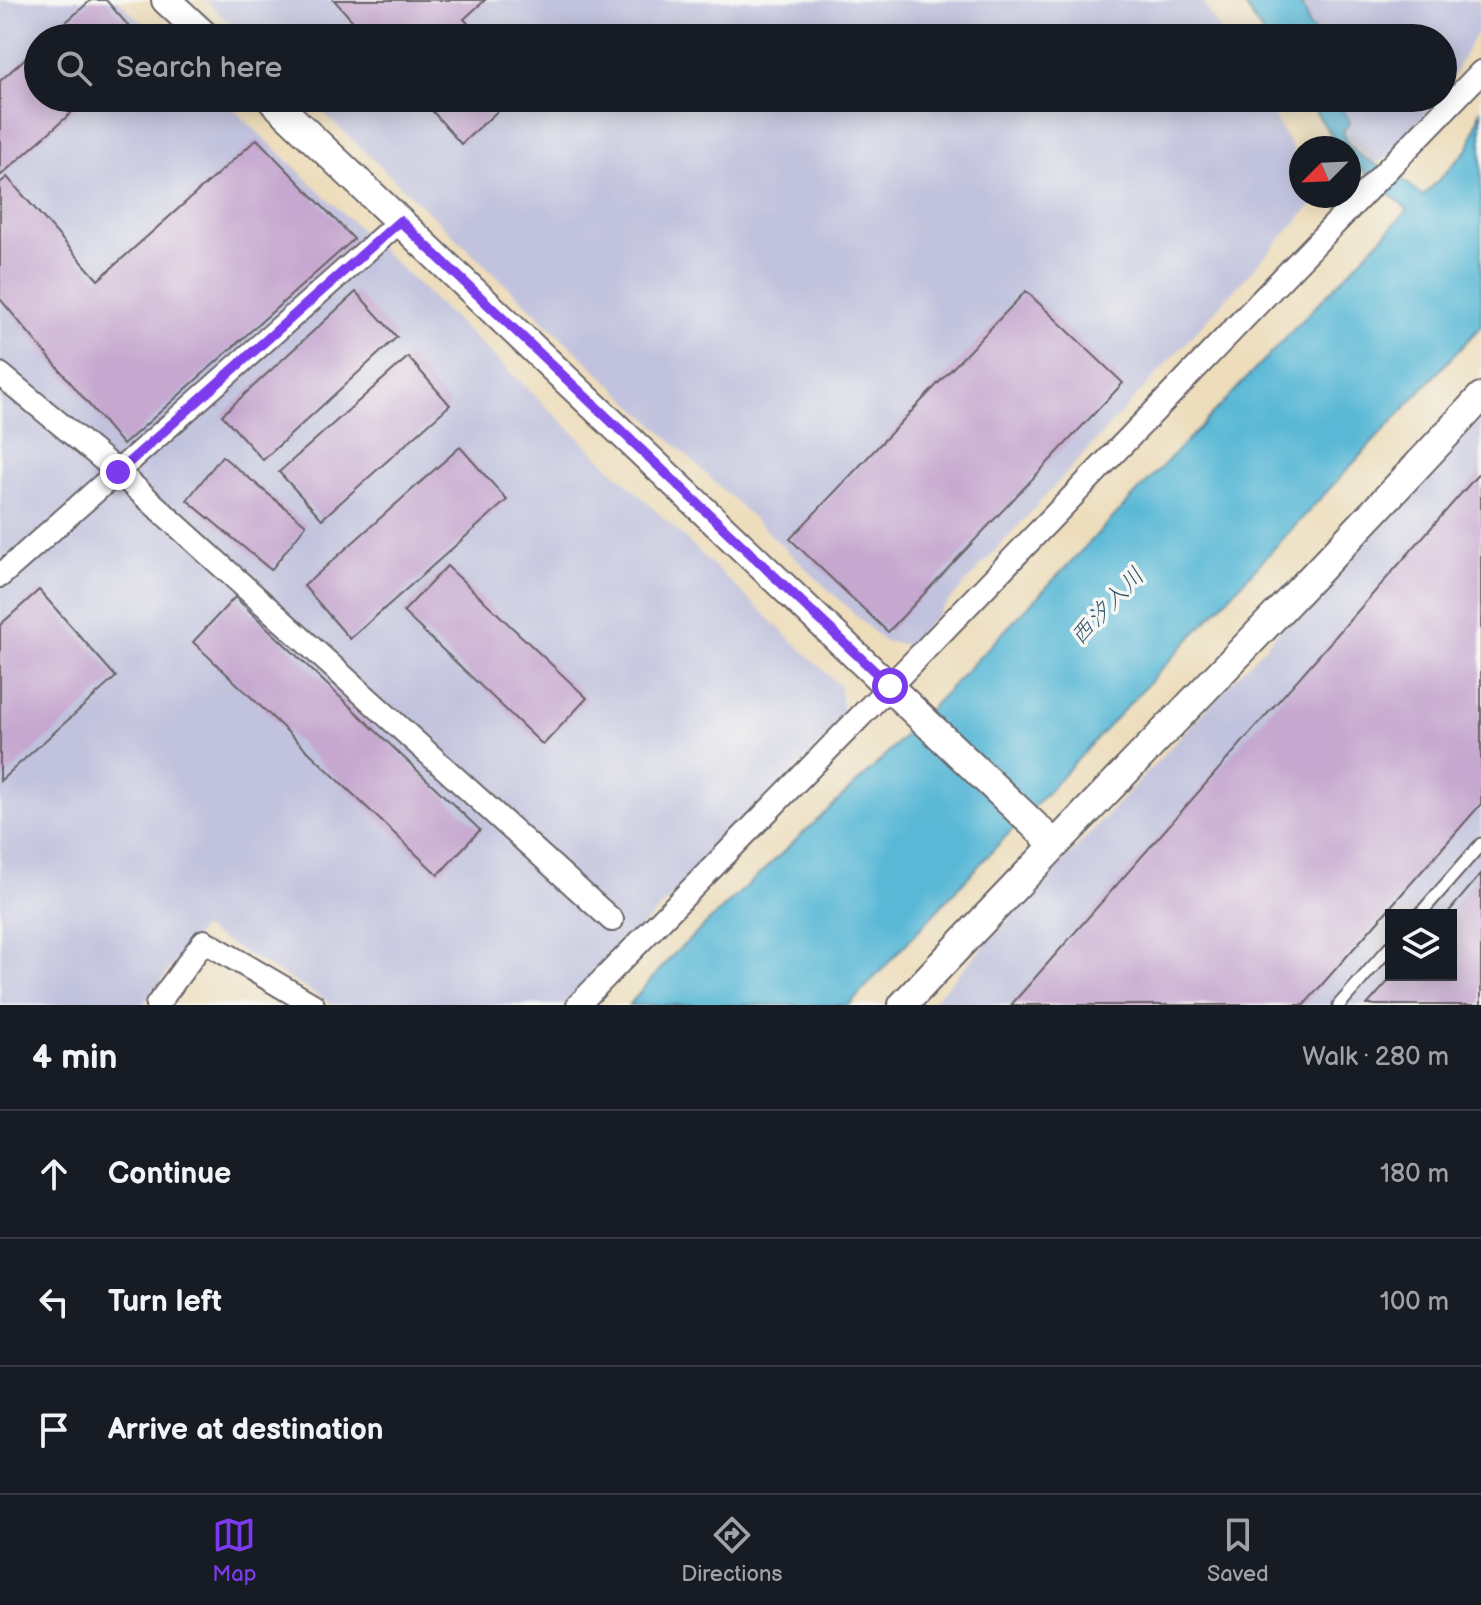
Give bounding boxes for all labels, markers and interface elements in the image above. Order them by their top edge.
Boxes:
search box [24,24,1457,112]
icon: search [52,46,96,90]
text: Search here [116,50,282,86]
north arrow [1289,136,1361,208]
route end [100,454,136,490]
water label: 西汐入川 [1064,561,1151,651]
route start [872,668,908,704]
map controls [1385,909,1457,981]
button: layers [1385,909,1457,981]
text: 4 min [32,1037,118,1078]
text: Walk · 280 m [1302,1042,1449,1073]
icon: ahead [32,1152,76,1196]
text: Continue [108,1156,231,1192]
text: 180 m [1380,1159,1449,1190]
icon: left [32,1280,76,1324]
text: Turn left [108,1284,222,1320]
text: 100 m [1380,1287,1449,1318]
icon: arrive [32,1408,76,1452]
text: Arrive at destination [108,1412,384,1448]
tab: Map [212,1513,257,1588]
tab: Directions [681,1513,782,1588]
tab: Saved [1207,1513,1269,1588]

